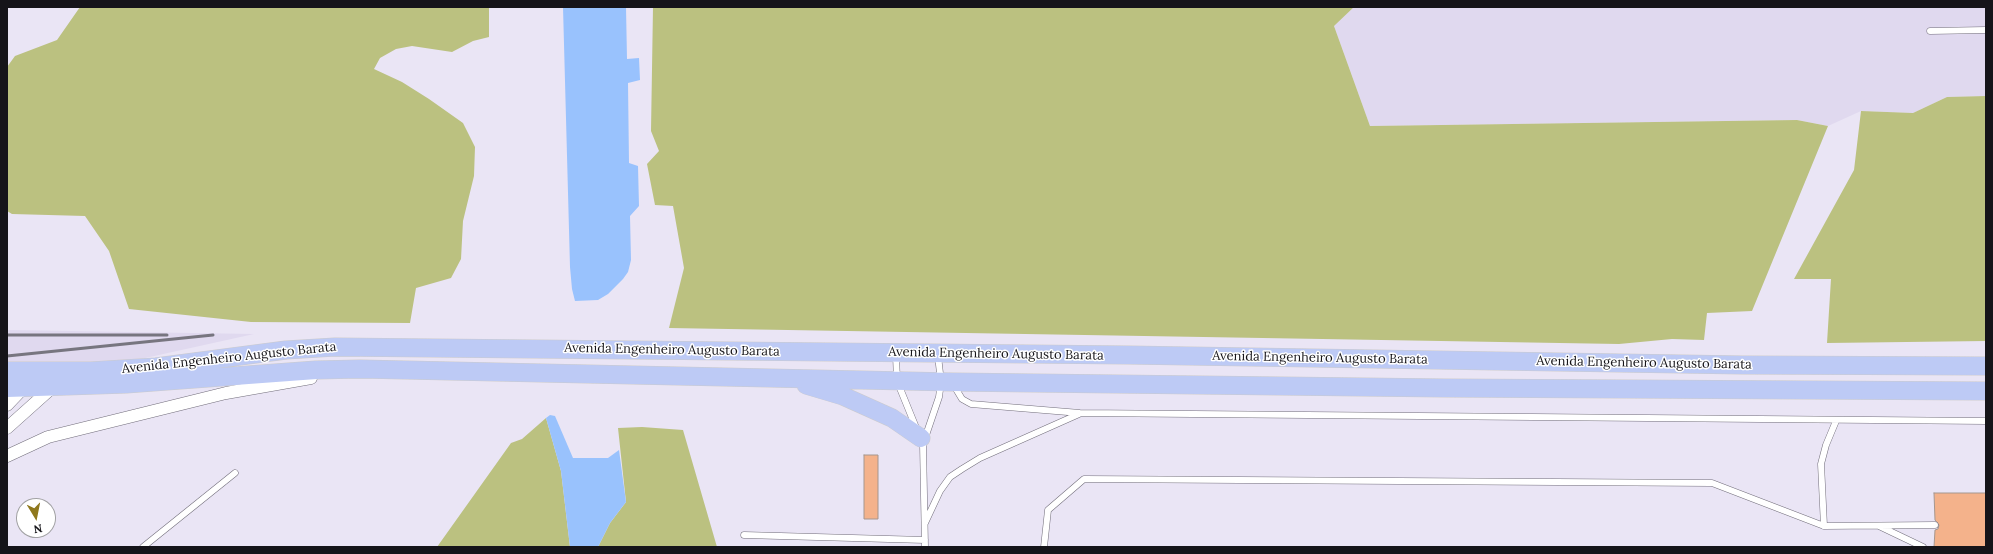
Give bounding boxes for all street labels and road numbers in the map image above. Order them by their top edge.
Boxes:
street label: Avenida Engenheiro Augusto Barata [121,339,337,377]
street label: Avenida Engenheiro Augusto Barata [564,340,780,360]
street label: Avenida Engenheiro Augusto Barata [888,344,1104,364]
street label: Avenida Engenheiro Augusto Barata [1212,348,1428,368]
street label: Avenida Engenheiro Augusto Barata [1536,353,1752,373]

